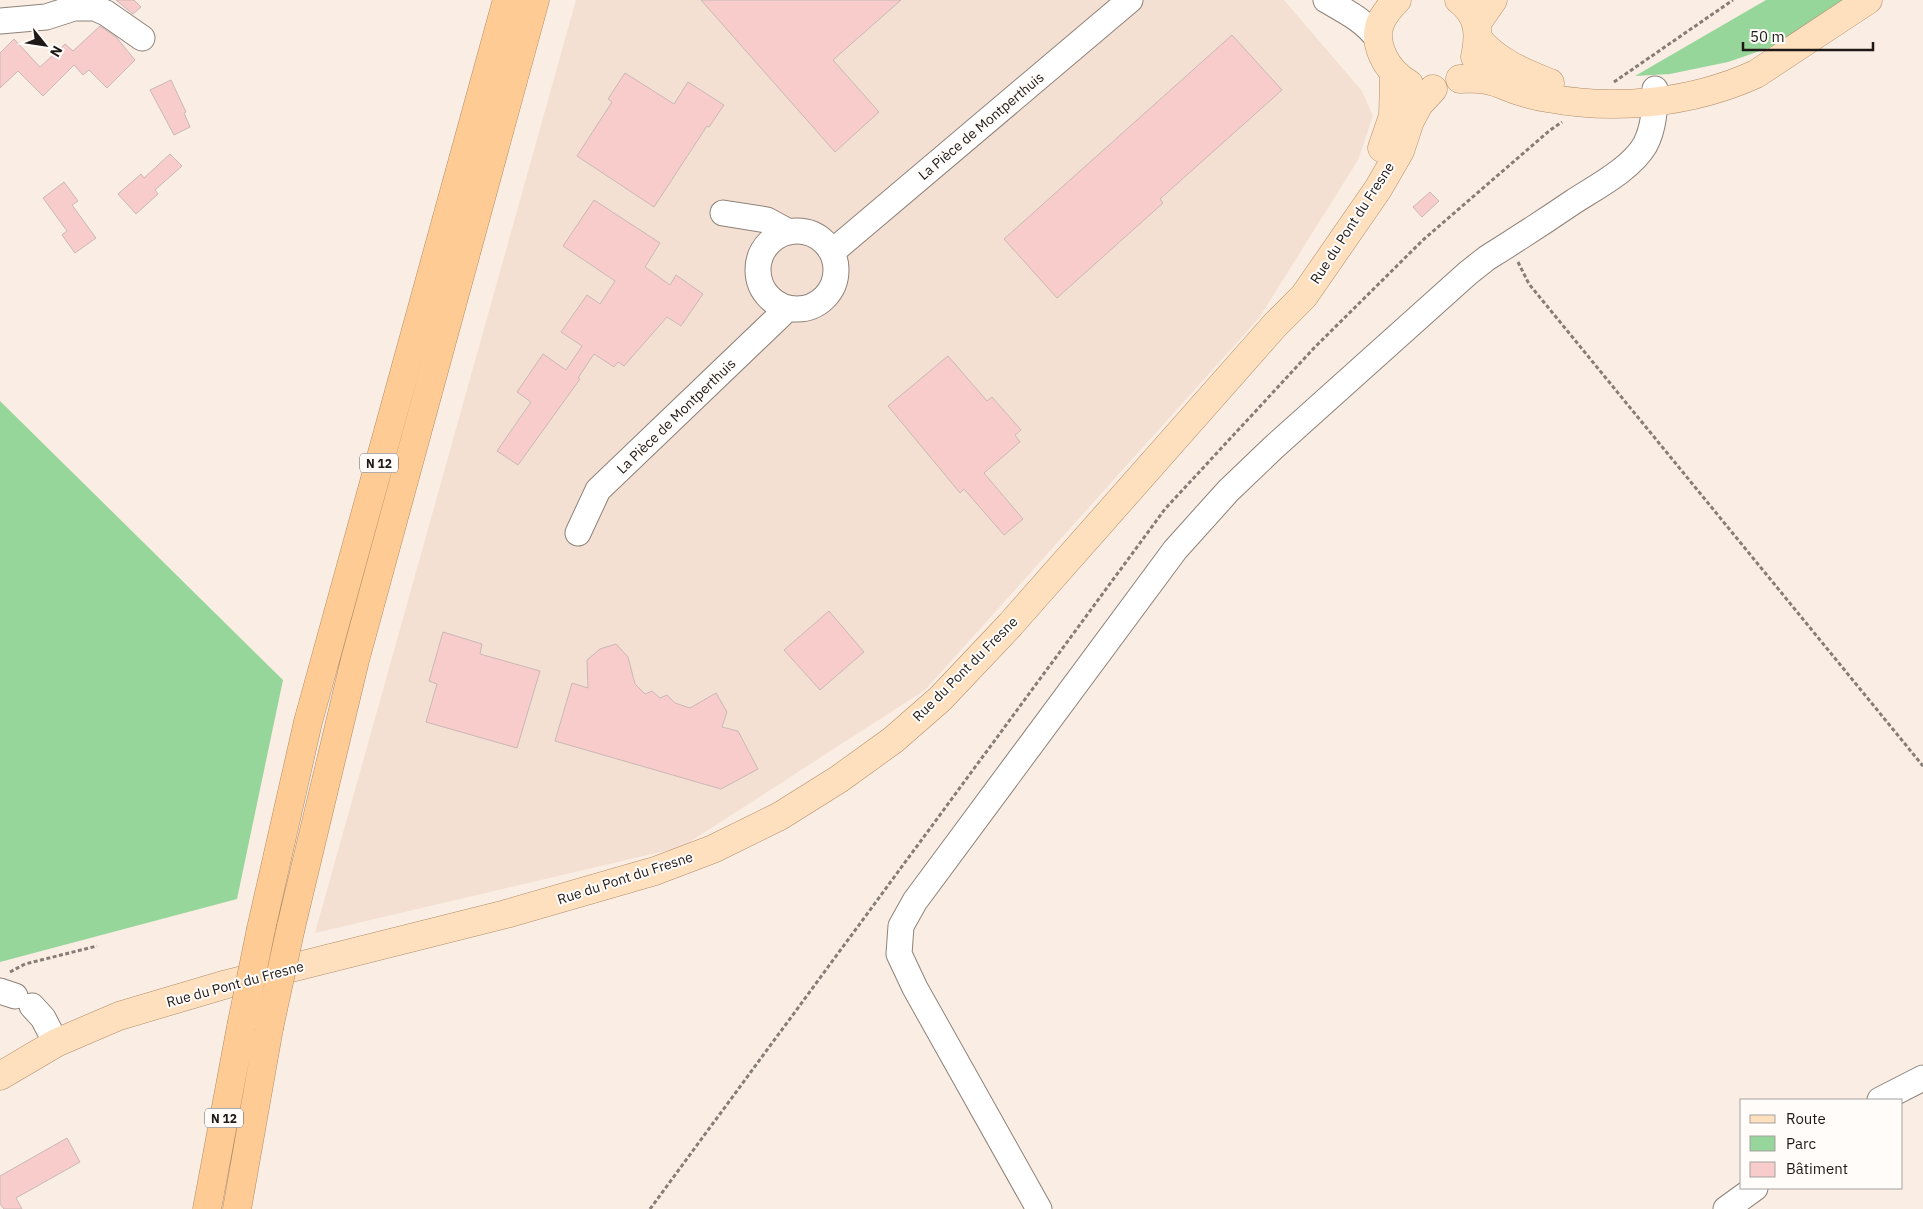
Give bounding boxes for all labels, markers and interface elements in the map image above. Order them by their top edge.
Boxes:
north arrow [20,20,70,70]
scale bar [1743,20,1873,52]
text: 50 m [1750,27,1785,46]
text: N [46,43,67,60]
street label: La Pièce de Montperthuis [914,68,1048,184]
street label: Rue du Pont du Fresne [1306,158,1398,287]
street label: La Pièce de Montperthuis [613,354,739,478]
road number: N 12 [360,453,398,472]
street label: Rue du Pont du Fresne [909,612,1022,725]
street label: Rue du Pont du Fresne [555,847,695,908]
street label: Rue du Pont du Fresne [164,957,306,1011]
legend [1740,1099,1903,1189]
road number: N 12 [205,1108,243,1128]
text: Route [1786,1109,1826,1128]
text: Parc [1786,1134,1816,1153]
text: Bâtiment [1786,1159,1848,1178]

